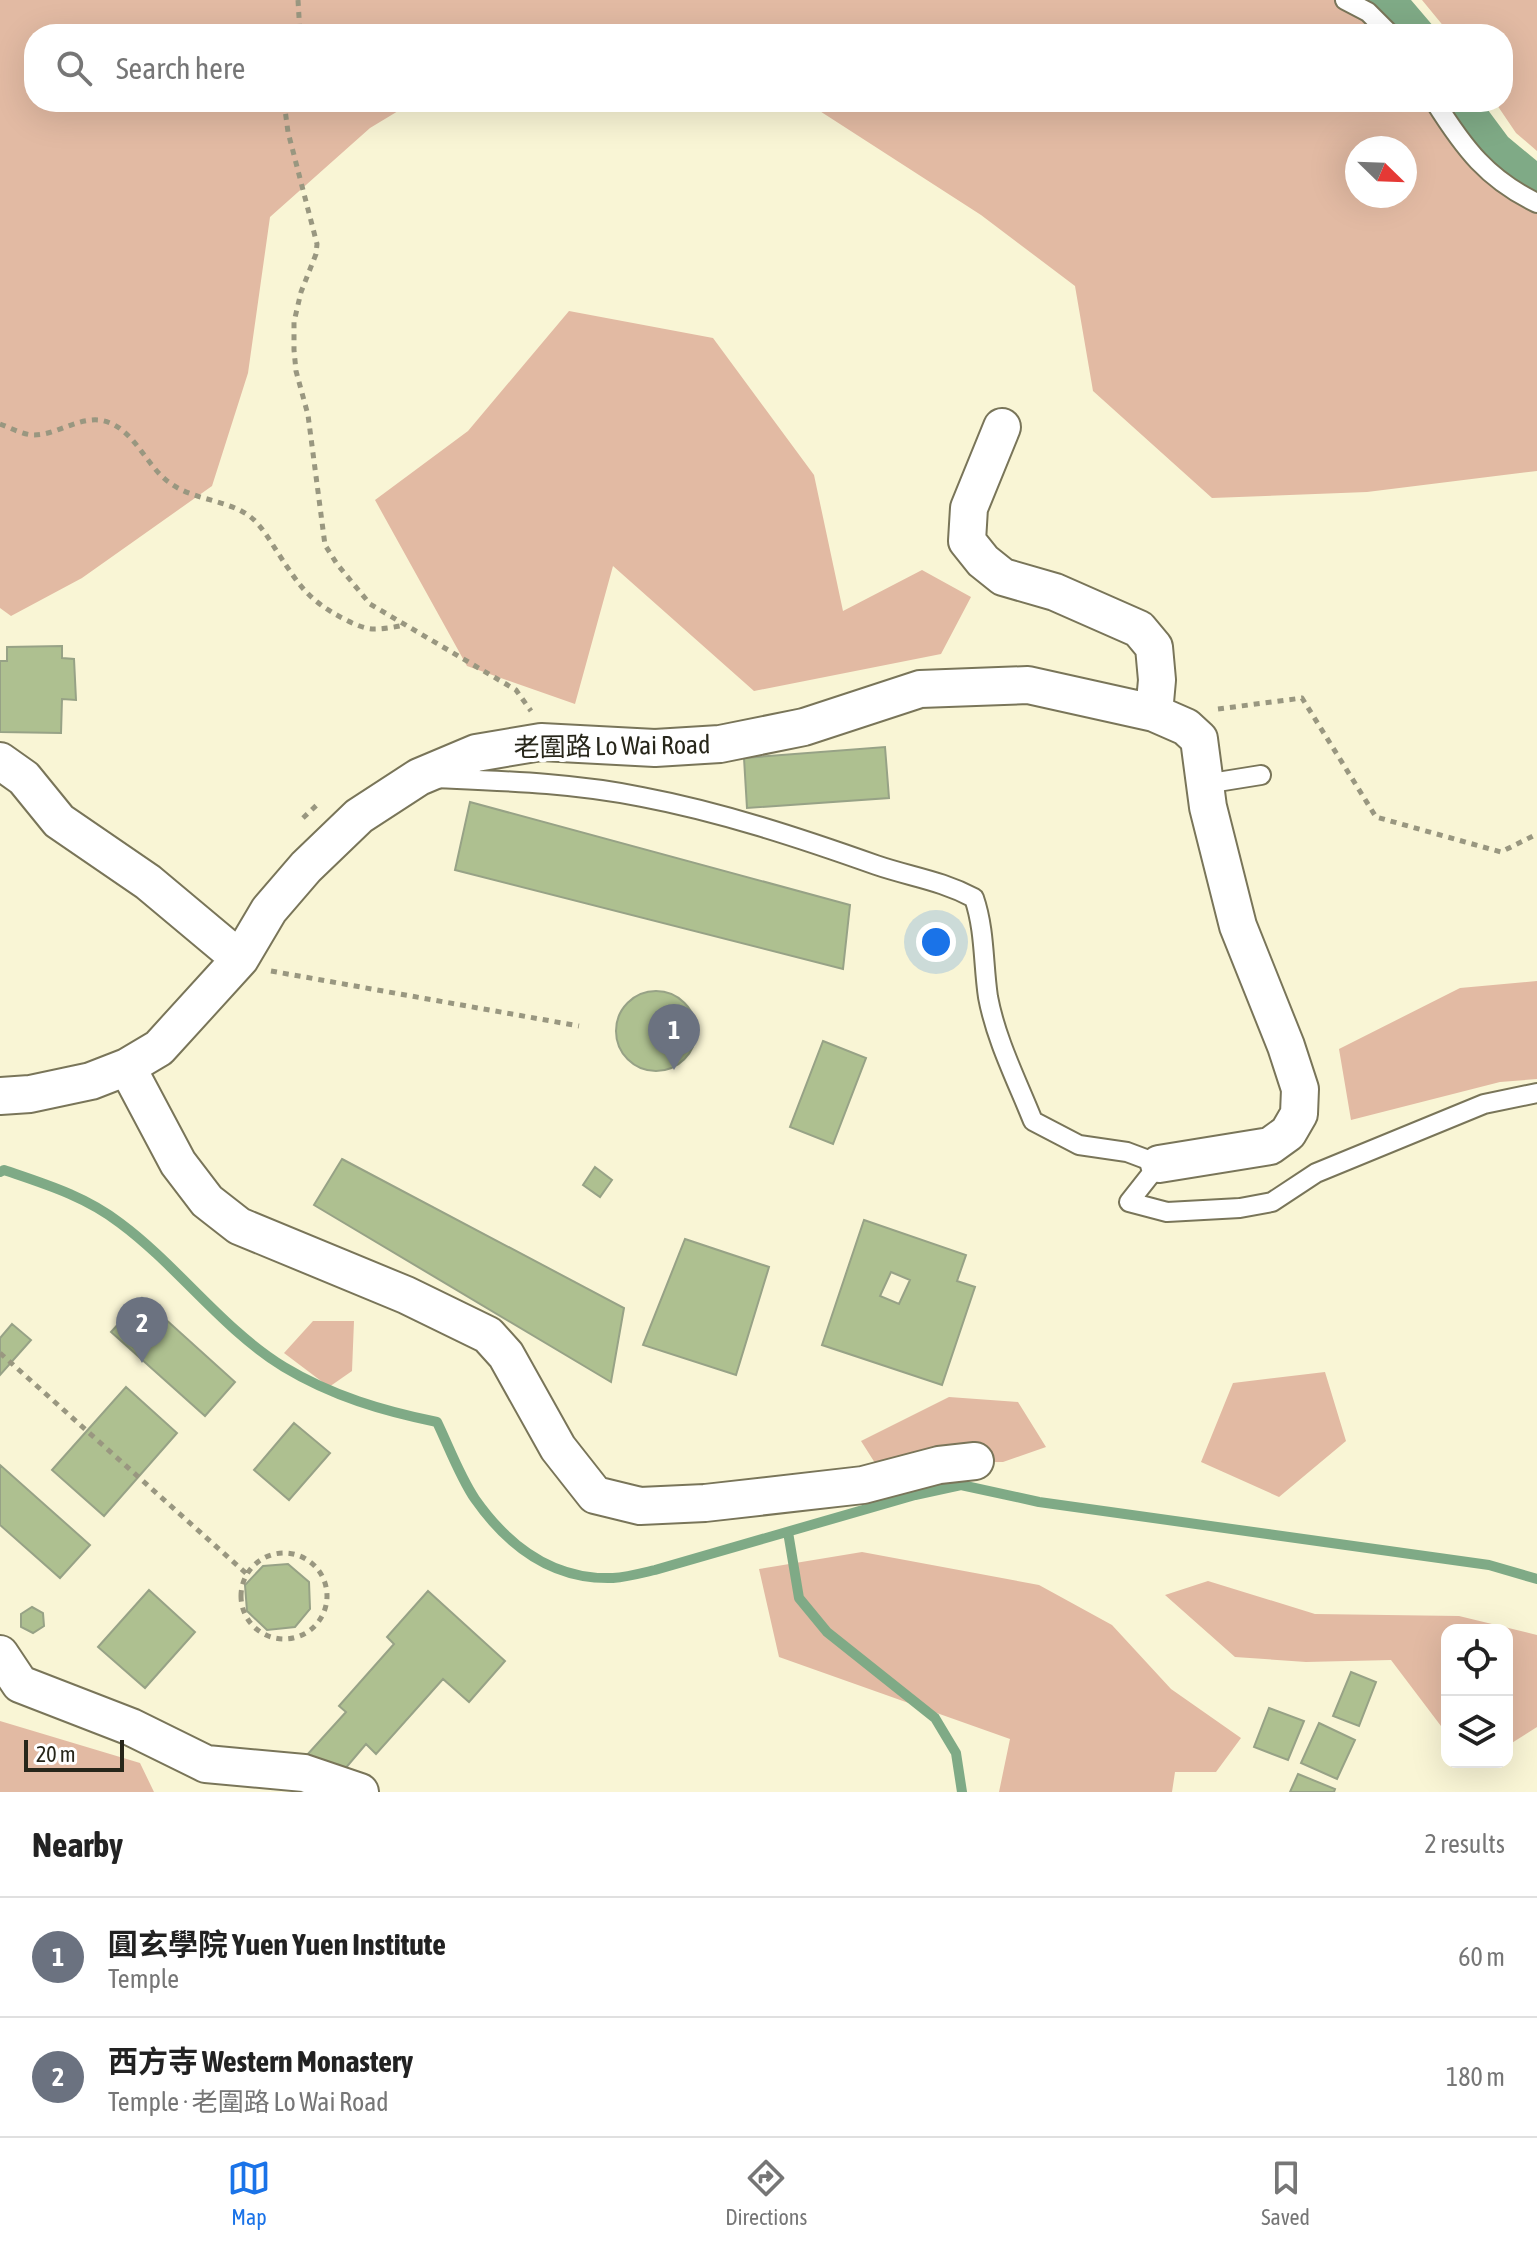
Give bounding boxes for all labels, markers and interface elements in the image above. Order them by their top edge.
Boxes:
search box [24,24,1513,112]
icon: search [52,46,96,90]
text: Search here [116,51,245,85]
north arrow [1345,136,1417,208]
street label: 老圍路 Lo Wai Road [513,729,711,763]
your location [916,922,956,962]
pin: 1 [648,1004,700,1070]
pin: 2 [116,1297,168,1363]
map controls [1441,1624,1513,1768]
button: locate [1441,1624,1513,1696]
button: layers [1441,1696,1513,1768]
scale bar [24,1736,124,1772]
text: 20 m [36,1741,76,1767]
text: Nearby [32,1825,123,1864]
text: 2 results [1424,1829,1505,1859]
text: 圓玄學院 Yuen Yuen Institute [108,1927,446,1961]
text: 1 [52,1942,64,1972]
text: 60 m [1458,1942,1505,1972]
text: Temple [108,1964,179,1994]
text: 西方寺 Western Monastery [108,2044,413,2078]
text: 2 [52,2062,64,2092]
text: 180 m [1446,2062,1505,2092]
text: Temple · 老圍路 Lo Wai Road [108,2087,389,2117]
tab: Map [227,2156,271,2230]
tab: Directions [725,2156,807,2230]
tab: Saved [1261,2156,1310,2230]

